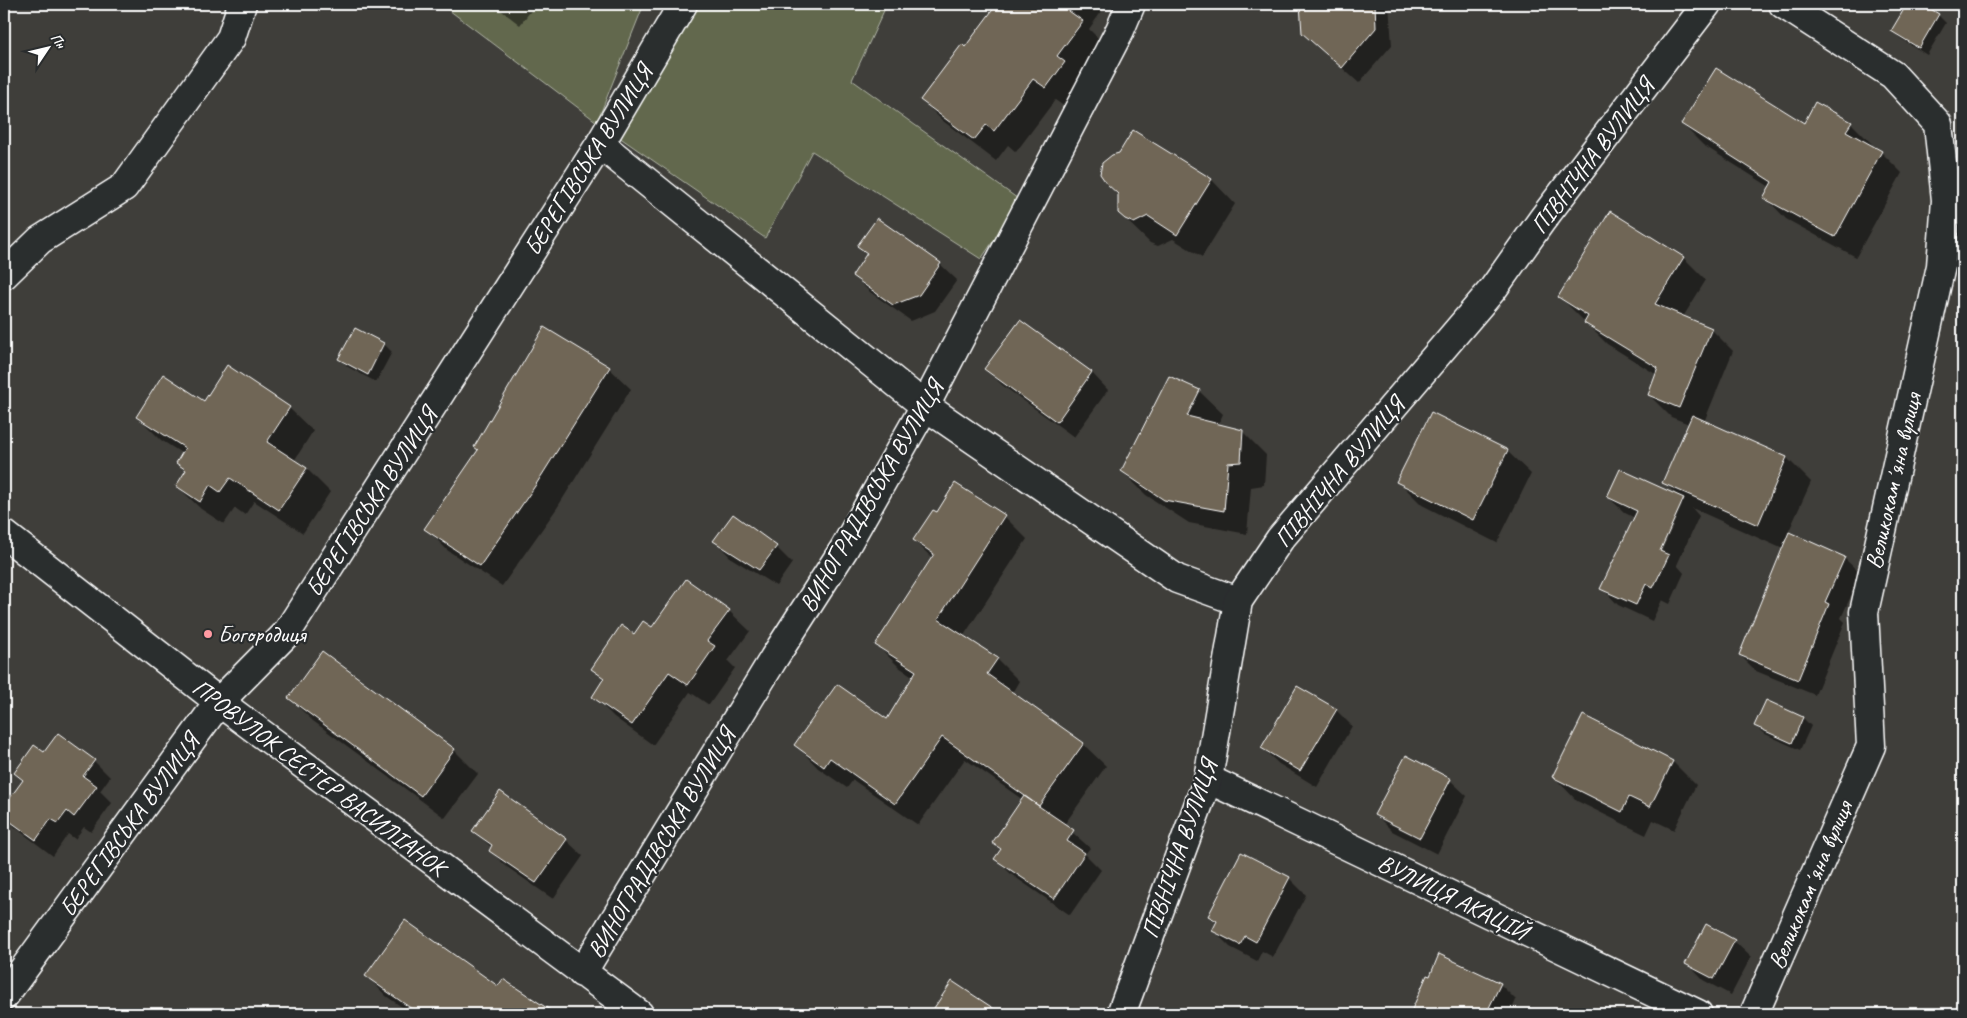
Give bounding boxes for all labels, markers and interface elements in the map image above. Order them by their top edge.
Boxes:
north arrow [22,22,72,72]
text: Пн [47,30,70,52]
street label: БЕРЕГІВСЬКА ВУЛИЦЯ [517,56,661,261]
street label: ПІВНІЧНА ВУЛИЦЯ [1524,69,1662,240]
street label: ВИНОГРАДІВСЬКА ВУЛИЦЯ [792,371,952,617]
street label: ПІВНІЧНА ВУЛИЦЯ [1268,388,1413,553]
street label: Великокамʼяна вулиця [1858,389,1928,572]
street label: БЕРЕГІВСЬКА ВУЛИЦЯ [299,399,445,602]
place label: Богородиця [218,619,307,649]
marker: Богородиця [202,628,214,640]
street label: ПРОВУЛОК СЕСТЕР ВАСИЛІАНОК [187,672,455,884]
street label: ВИНОГРАДІВСЬКА ВУЛИЦЯ [581,719,743,963]
street label: БЕРЕГІВСЬКА ВУЛИЦЯ [53,725,208,922]
street label: ПІВНІЧНА ВУЛИЦЯ [1134,752,1225,942]
street label: Великокамʼяна вулиця [1761,795,1860,974]
street label: ВУЛИЦЯ АКАЦІЙ [1373,848,1536,948]

